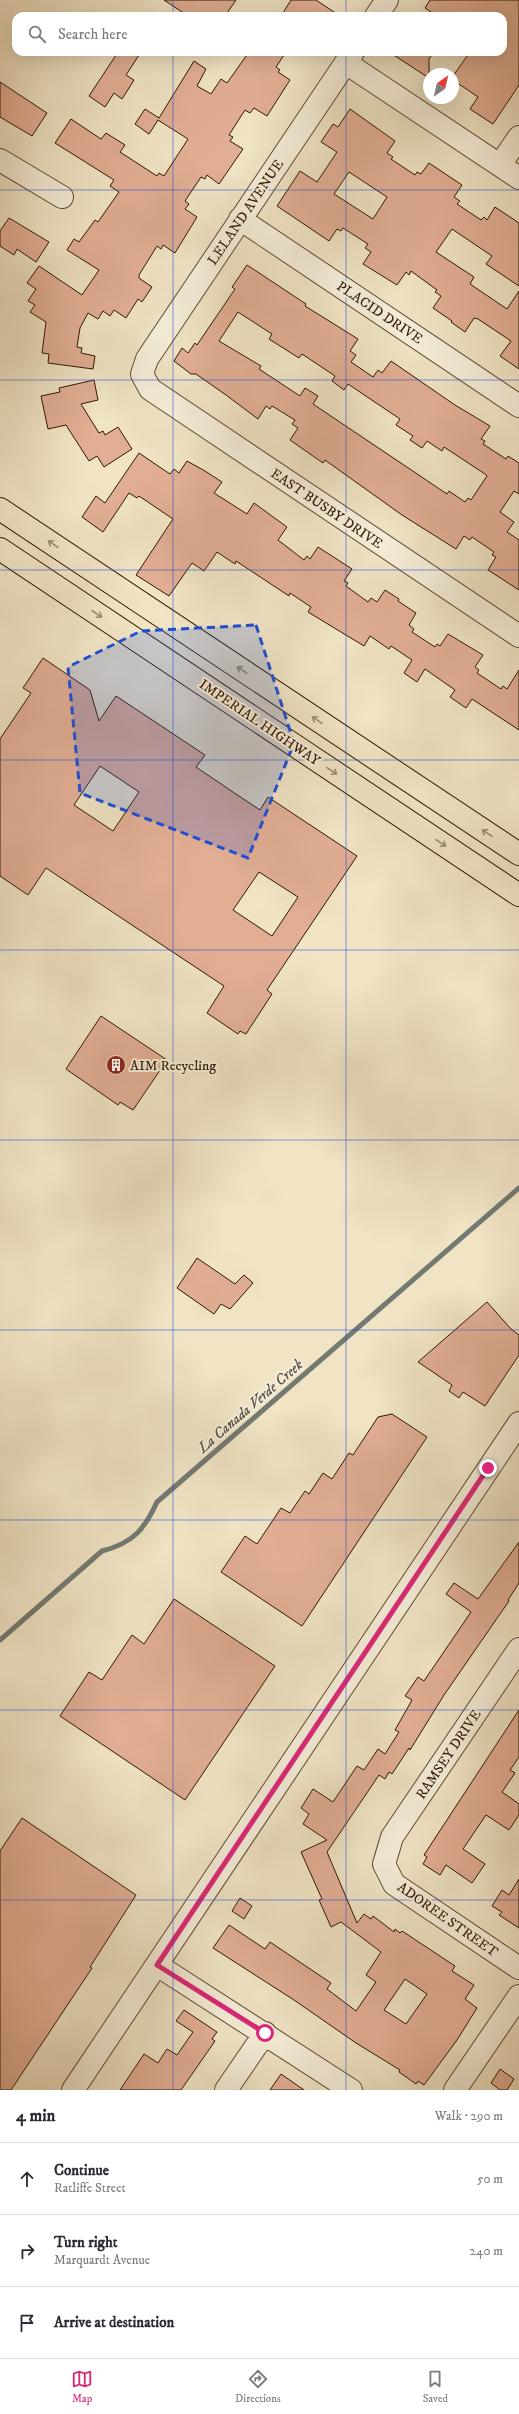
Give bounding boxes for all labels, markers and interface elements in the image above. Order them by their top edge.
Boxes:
search box [12,12,507,56]
icon: search [26,23,48,45]
text: Search here [58,25,127,44]
north arrow [423,68,459,104]
street label: LELAND AVENUE [204,156,288,269]
street label: PLACID DRIVE [333,277,426,348]
street label: EAST BUSBY DRIVE [267,465,386,553]
one-way arrow [48,540,59,548]
one-way arrow [91,610,102,618]
one-way arrow [237,666,248,674]
street label: IMPERIAL HIGHWAY [195,676,324,770]
one-way arrow [312,716,323,724]
one-way arrow [327,767,338,775]
one-way arrow [481,829,492,837]
one-way arrow [435,839,446,847]
building icon: AIM Recycling [105,1054,127,1076]
place label: AIM Recycling [130,1057,216,1075]
water label: La Canada Verde Creek [193,1355,307,1458]
route end [479,1459,497,1477]
street label: RAMSEY DRIVE [412,1706,485,1803]
street label: ADOREE STREET [394,1878,502,1962]
route start [256,2024,274,2042]
text: 4 min [16,2105,55,2127]
text: Walk · 290 m [435,2108,503,2124]
text: Continue [54,2161,109,2180]
icon: ahead [16,2168,38,2190]
text: 50 m [477,2171,503,2187]
text: Ratliffe Street [54,2180,126,2196]
text: Turn right [54,2233,117,2252]
icon: right [16,2240,38,2262]
text: 240 m [470,2243,503,2259]
text: Marquardt Avenue [54,2252,150,2268]
icon: arrive [16,2312,38,2334]
text: Arrive at destination [54,2313,174,2332]
tab: Map [71,2368,93,2406]
tab: Directions [235,2368,281,2406]
tab: Saved [423,2368,448,2406]

